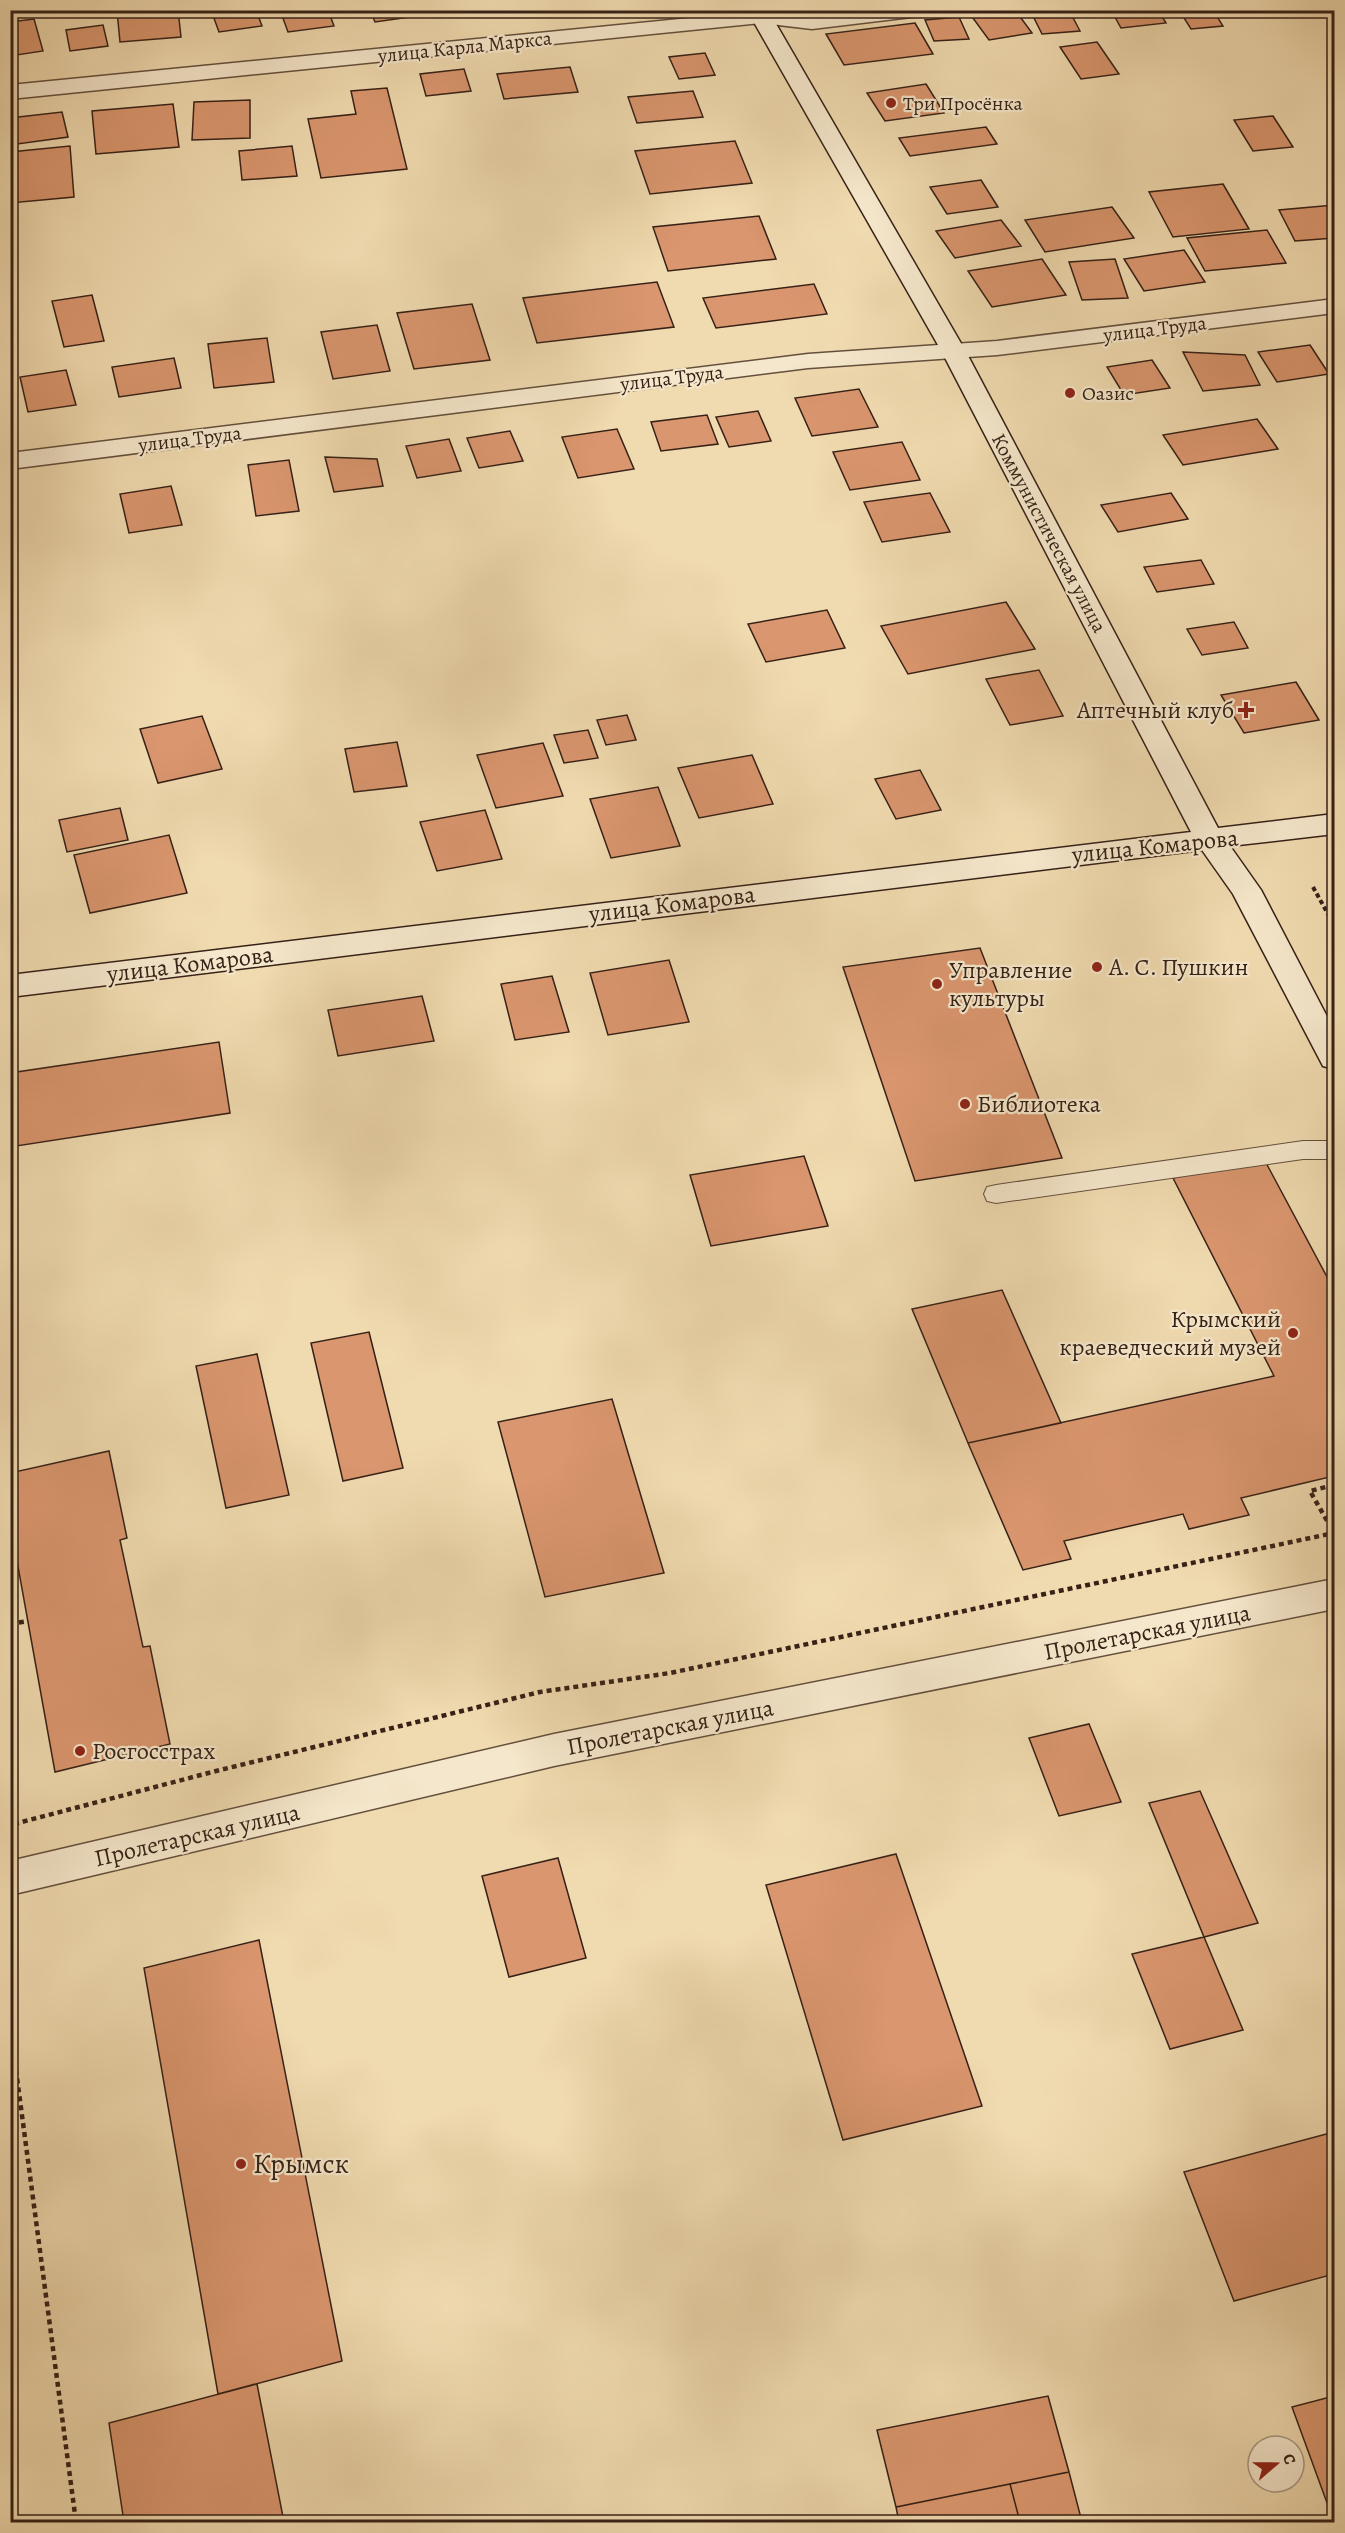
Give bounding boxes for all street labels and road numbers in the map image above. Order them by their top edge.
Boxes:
street label: улица Карла Маркса [376,24,554,70]
street label: улица Труда [1101,309,1209,349]
street label: улица Труда [618,358,726,398]
street label: улица Труда [136,419,244,459]
street label: Коммунистическая улица [985,429,1113,638]
street label: улица Комарова [1069,821,1240,871]
street label: улица Комарова [586,878,757,930]
street label: улица Комарова [104,938,275,990]
street label: Пролетарская улица [1041,1596,1253,1668]
street label: Пролетарская улица [564,1691,776,1763]
street label: Пролетарская улица [91,1796,303,1874]

